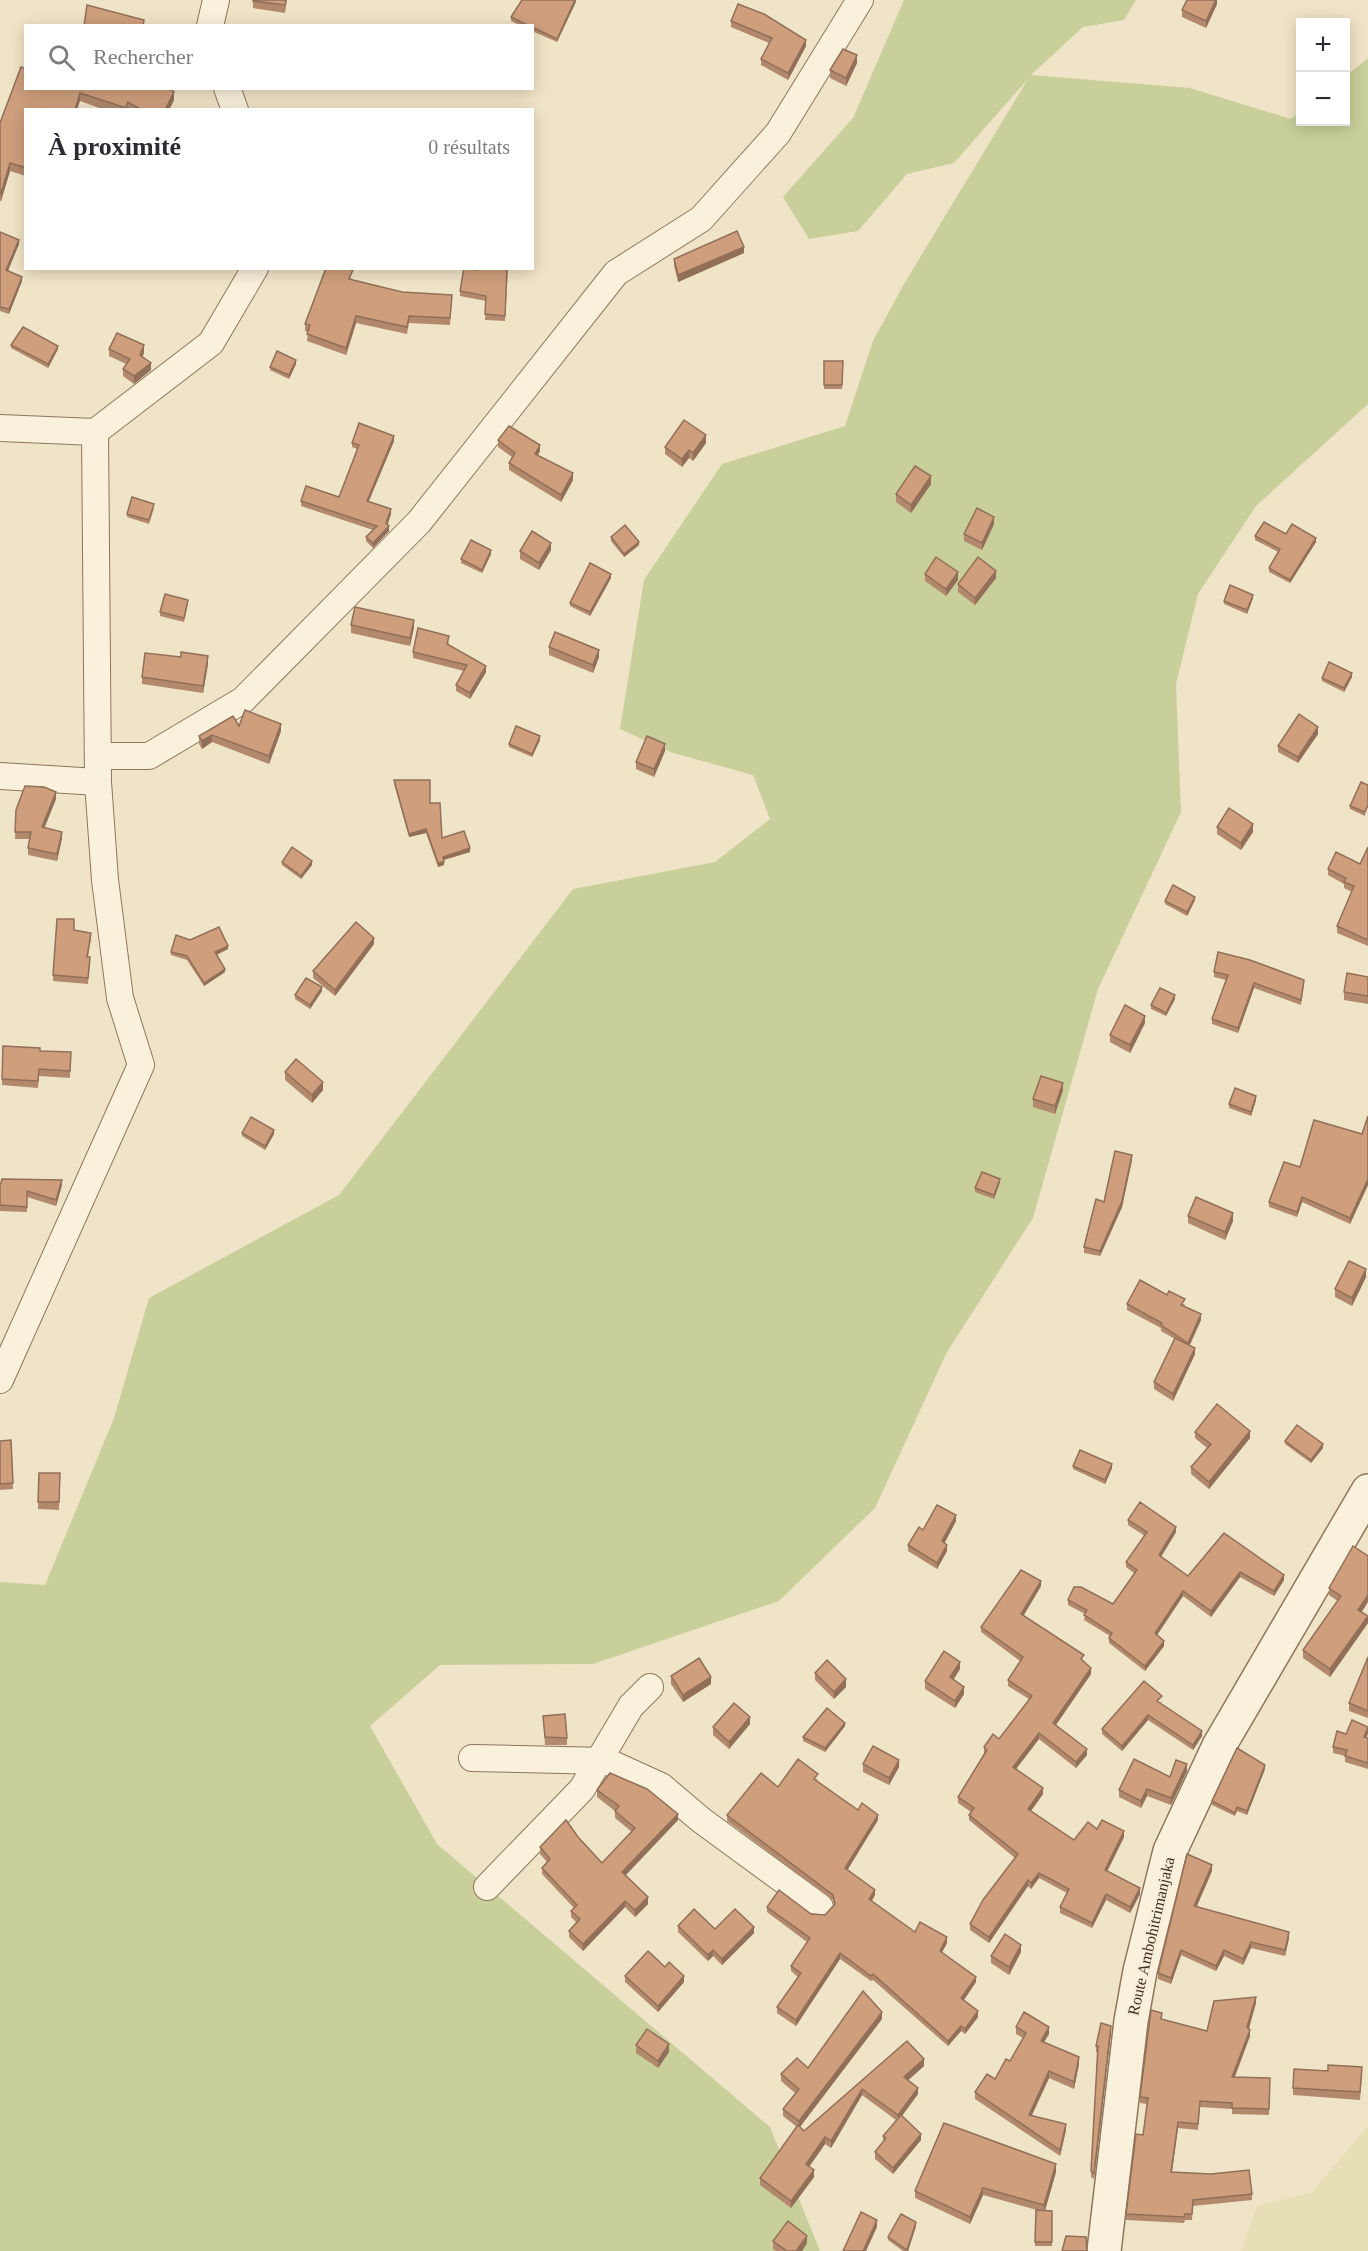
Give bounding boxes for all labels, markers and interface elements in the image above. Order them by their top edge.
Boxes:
map controls [1296,18,1350,126]
button: + [1296,18,1350,72]
search box [24,24,534,90]
icon: search [45,41,78,74]
text: Rechercher [93,44,193,69]
button: − [1296,72,1350,126]
text: À proximité [48,132,181,161]
text: 0 résultats [428,136,510,158]
street label: Route Ambohitrimanjaka [1124,1855,1179,2017]

